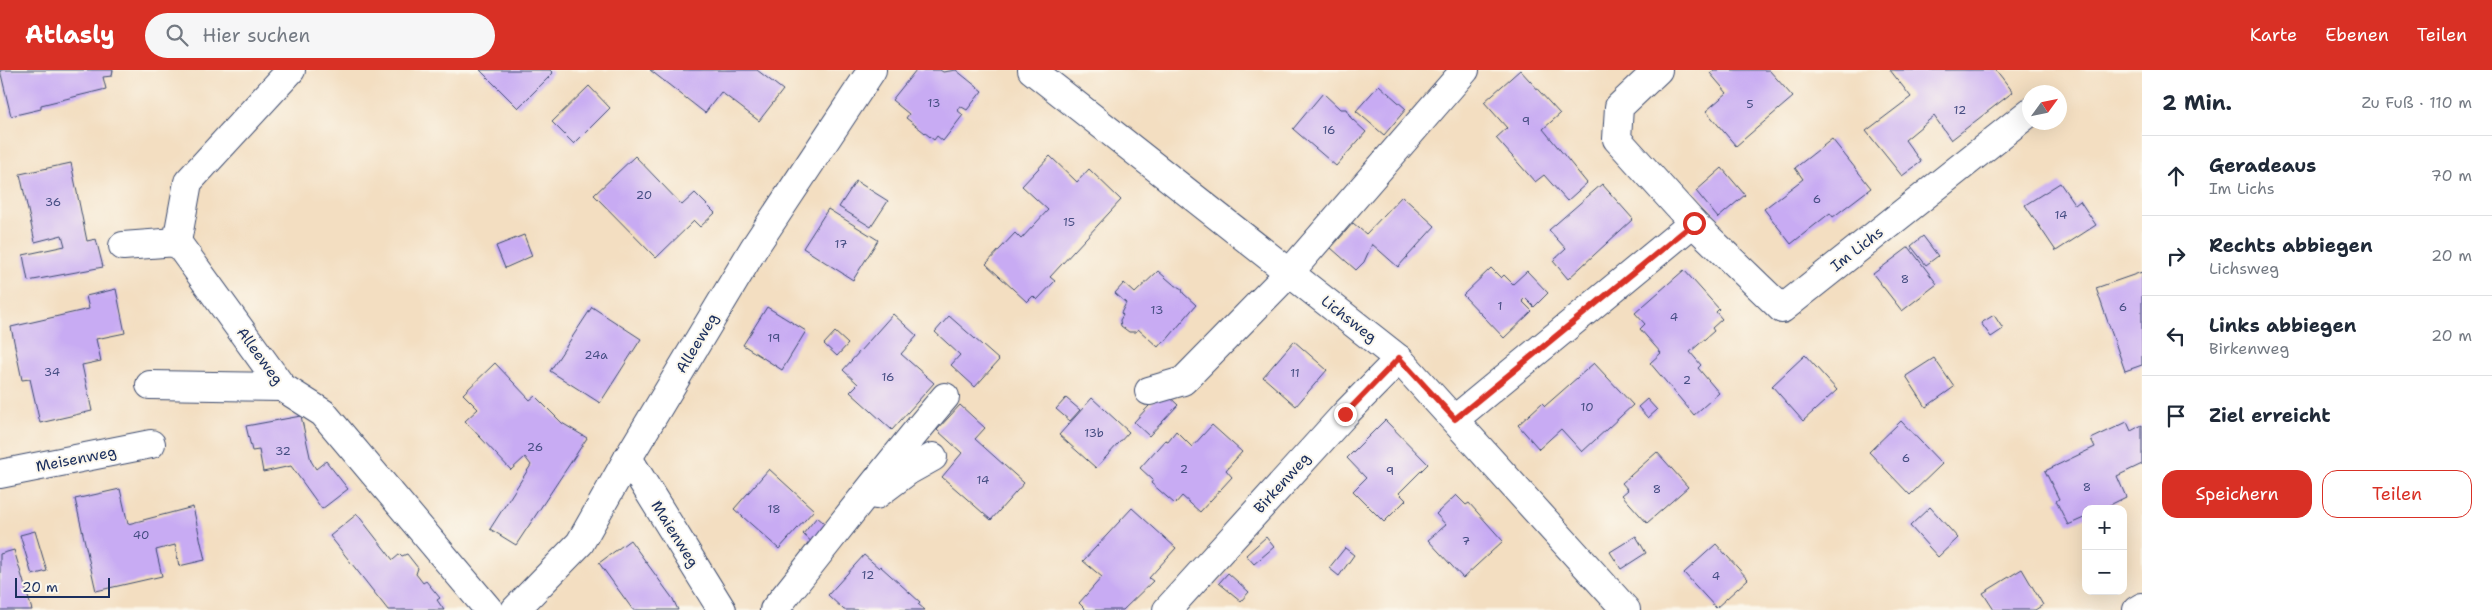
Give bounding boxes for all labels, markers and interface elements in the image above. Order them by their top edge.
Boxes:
search box [145,13,495,58]
text: Atlasly [25,19,115,51]
icon: search [163,21,191,49]
text: Hier suchen [203,23,310,48]
text: Karte [2250,23,2297,47]
text: Ebenen [2325,23,2389,47]
text: Teilen [2417,23,2467,47]
north arrow [2022,85,2067,130]
text: 2 Min. [2162,89,2232,117]
text: Zu Fuß · 110 m [2361,92,2472,113]
house number: 13 [928,95,940,111]
house number: 5 [1746,96,1754,112]
house number: 12 [1954,102,1966,118]
house number: 9 [1522,113,1530,129]
house number: 16 [1322,122,1336,138]
text: Geradeaus [2209,153,2316,178]
icon: ahead [2162,162,2190,190]
text: 70 m [2431,165,2472,186]
text: Im Lichs [2209,178,2275,199]
house number: 20 [636,187,652,203]
house number: 6 [1813,191,1821,207]
house number: 36 [45,194,61,210]
house number: 14 [2055,207,2067,223]
route start [1683,212,1706,235]
house number: 15 [1063,214,1075,230]
street label: Im Lichs [1827,222,1887,276]
text: Rechts abbiegen [2209,233,2373,258]
house number: 17 [835,236,847,252]
icon: right [2162,242,2190,270]
text: 20 m [2431,245,2472,266]
text: Lichsweg [2209,258,2279,279]
house number: 8 [1901,271,1909,287]
street label: Lichsweg [1317,291,1381,347]
house number: 1 [1497,298,1503,314]
house number: 6 [2119,299,2127,315]
house number: 13 [1151,302,1163,318]
street label: Alleeweg [671,309,723,377]
house number: 4 [1670,309,1678,325]
text: Links abbiegen [2209,313,2356,338]
icon: left [2162,322,2190,350]
street label: Alleeweg [232,323,288,389]
text: 20 m [2431,325,2472,346]
house number: 19 [768,330,780,346]
text: Birkenweg [2209,338,2289,359]
house number: 24a [584,347,608,363]
house number: 34 [44,364,60,380]
house number: 11 [1290,365,1300,381]
house number: 16 [881,369,895,385]
house number: 2 [1683,372,1691,388]
house number: 10 [1580,399,1594,415]
icon: arrive [2162,402,2190,430]
route end [1334,403,1357,426]
text: Ziel erreicht [2209,403,2330,428]
house number: 13b [1084,425,1104,441]
house number: 26 [527,439,543,455]
street label: Meisenweg [34,441,118,477]
house number: 32 [275,443,291,459]
street label: Birkenweg [1249,448,1315,518]
house number: 6 [1902,450,1910,466]
house number: 2 [1180,461,1188,477]
house number: 9 [1386,463,1394,479]
button: Speichern [2162,470,2312,518]
button: Teilen [2322,470,2472,518]
house number: 14 [977,472,989,488]
house number: 8 [2083,479,2091,495]
house number: 8 [1653,481,1661,497]
street label: Maienweg [647,497,703,571]
house number: 18 [767,501,781,517]
map controls [2082,505,2127,595]
button: + [2082,505,2127,550]
house number: 40 [133,527,149,543]
house number: 7 [1462,533,1470,549]
button: − [2082,550,2127,595]
house number: 12 [862,567,874,583]
house number: 4 [1712,568,1720,584]
scale bar [15,575,110,598]
text: 20 m [22,578,58,596]

